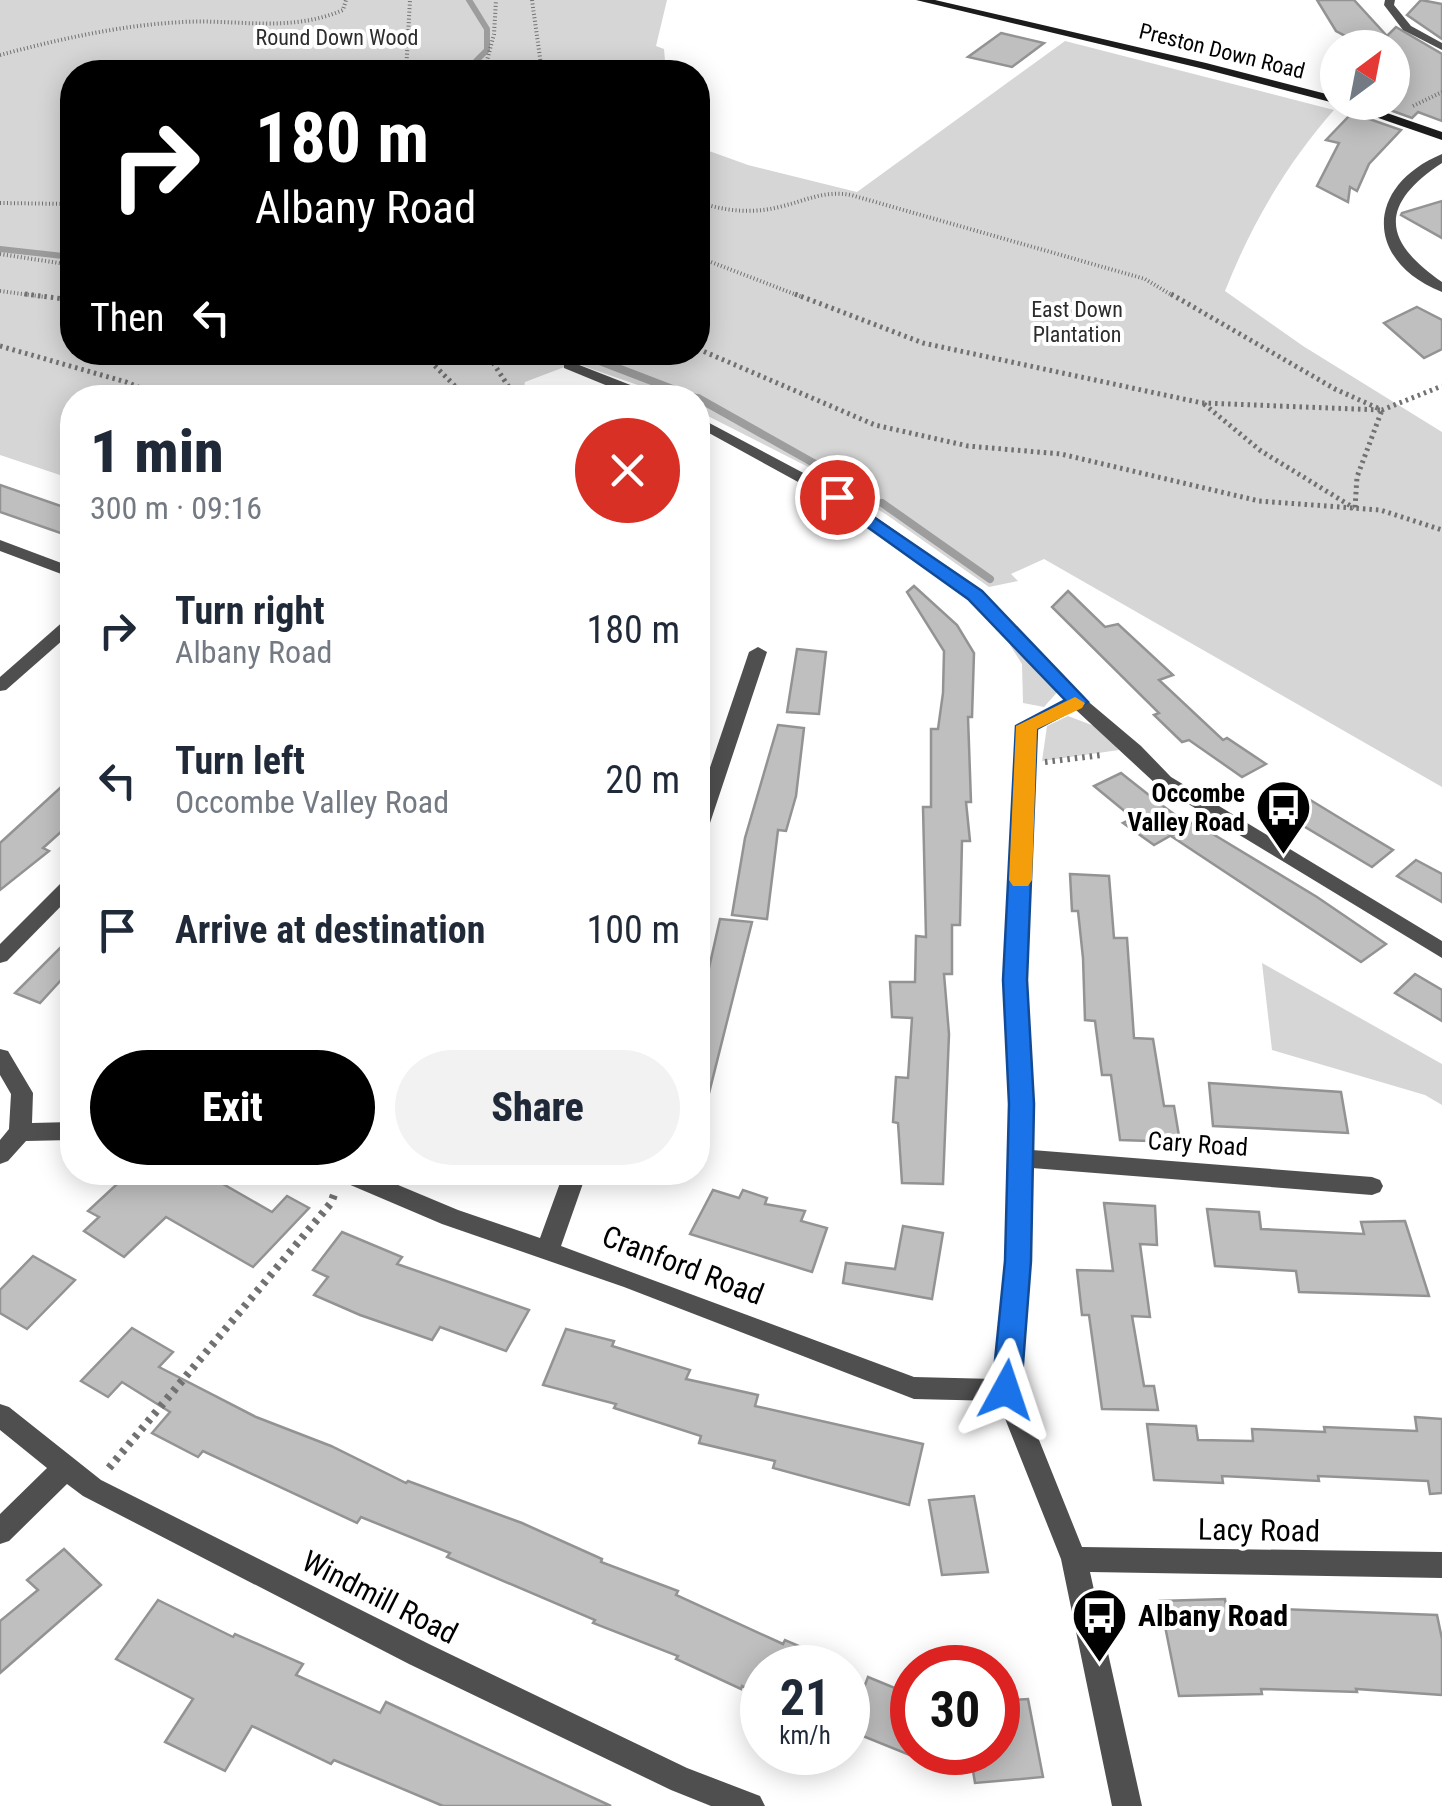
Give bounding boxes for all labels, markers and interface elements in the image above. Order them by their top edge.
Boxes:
street label: Preston Down Road [1137,18,1307,84]
park label: Round Down Wood [255,25,419,50]
north arrow [1320,30,1410,120]
map controls [1320,30,1410,120]
text: 180 m [255,97,429,179]
icon: right [90,100,220,230]
text: Albany Road [255,181,476,234]
icon: left [184,290,239,345]
text: Then [90,296,164,340]
park label: East Down Plantation [1031,297,1123,347]
text: 1 min [90,416,224,487]
button: close [575,418,680,523]
pin [795,455,880,540]
icon: arrive [810,470,865,525]
text: 300 m · 09:16 [90,489,262,527]
text: Turn right [175,589,325,633]
icon: right [90,603,145,658]
text: 180 m [586,608,680,652]
text: Albany Road [175,633,332,671]
text: Turn left [175,739,305,783]
icon: left [90,753,145,808]
text: 20 m [605,758,680,802]
bus stop icon: Occombe Valley Road [1254,777,1314,856]
place label: Occombe Valley Road [1128,779,1245,837]
text: Occombe Valley Road [175,783,449,821]
icon: arrive [90,903,145,958]
text: Arrive at destination [175,908,485,952]
text: 100 m [586,908,680,952]
button: Exit [90,1050,375,1165]
button: Share [395,1050,680,1165]
street label: Cary Road [1147,1126,1249,1162]
street label: Cranford Road [597,1218,769,1312]
position arrow [954,1338,1058,1442]
street label: Lacy Road [1198,1511,1320,1549]
street label: Windmill Road [297,1543,463,1651]
bus stop icon: Albany Road [1069,1585,1129,1664]
place label: Albany Road [1138,1598,1288,1633]
speed limit sign: 30 [890,1645,1020,1775]
text: 21 [780,1669,830,1727]
text: km/h [779,1721,831,1750]

